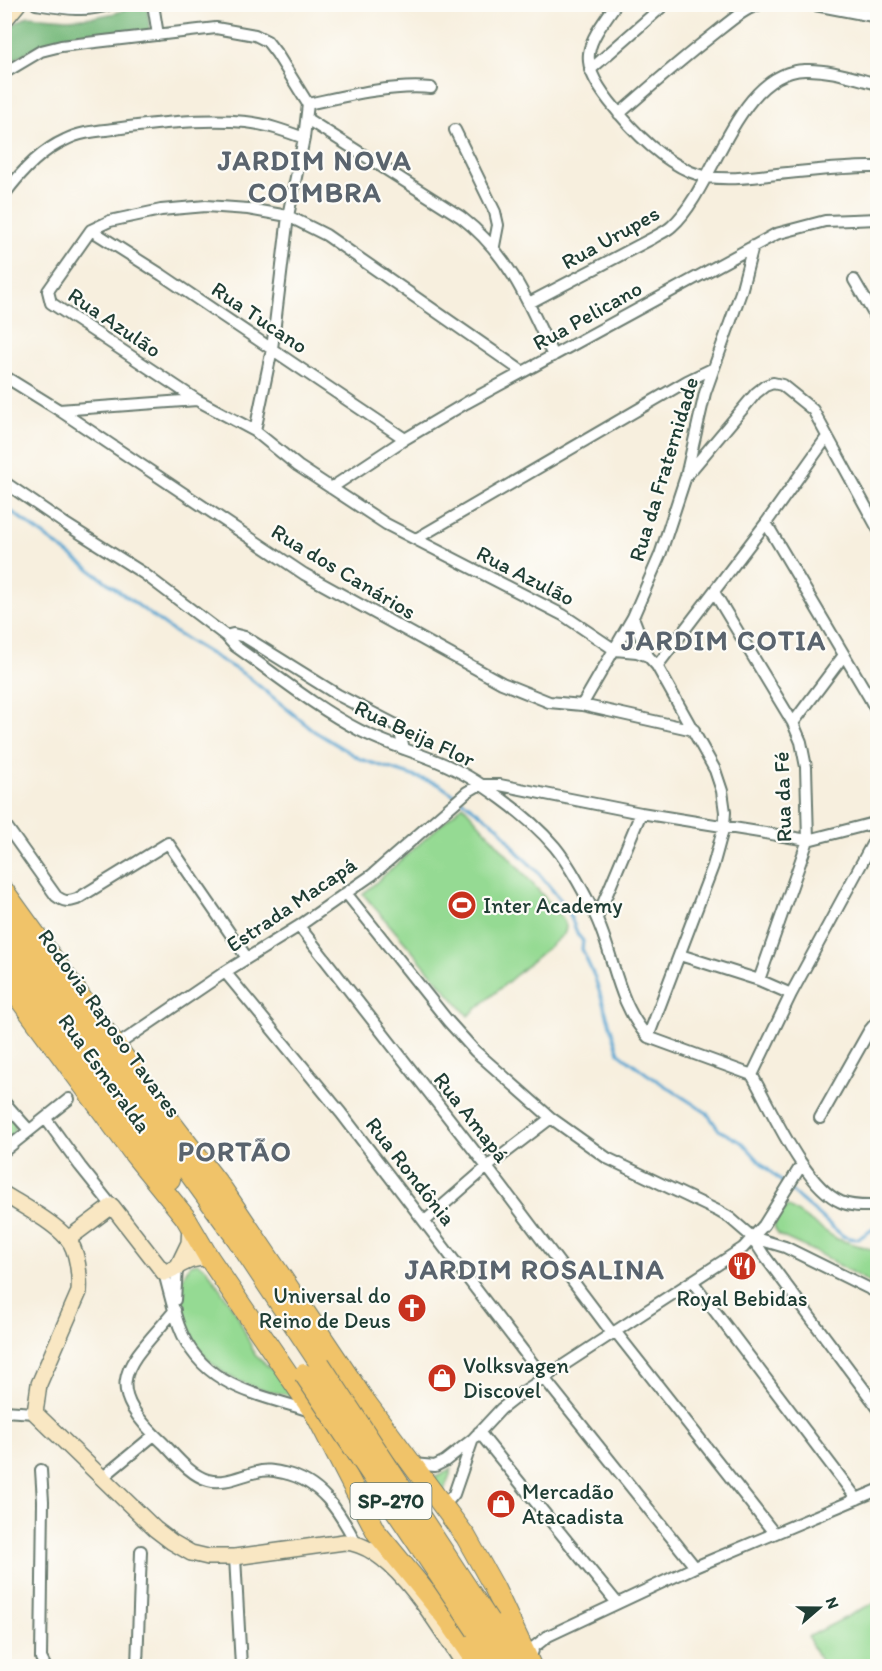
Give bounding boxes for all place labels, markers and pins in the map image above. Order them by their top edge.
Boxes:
sports icon: Inter Academy [446,889,478,921]
place label: Inter Academy [483,892,623,919]
restaurant icon: Royal Bebidas [726,1250,758,1282]
place label: Universal do Reino de Deus [259,1282,391,1334]
place label: Royal Bebidas [676,1285,808,1312]
church icon: Universal do Reino de Deus [396,1292,428,1324]
place label: Volksvagen Discovel [463,1352,569,1404]
shop icon: Volksvagen Discovel [426,1362,458,1394]
place label: Mercadão Atacadista [522,1478,624,1530]
shop icon: Mercadão Atacadista [485,1488,517,1520]

